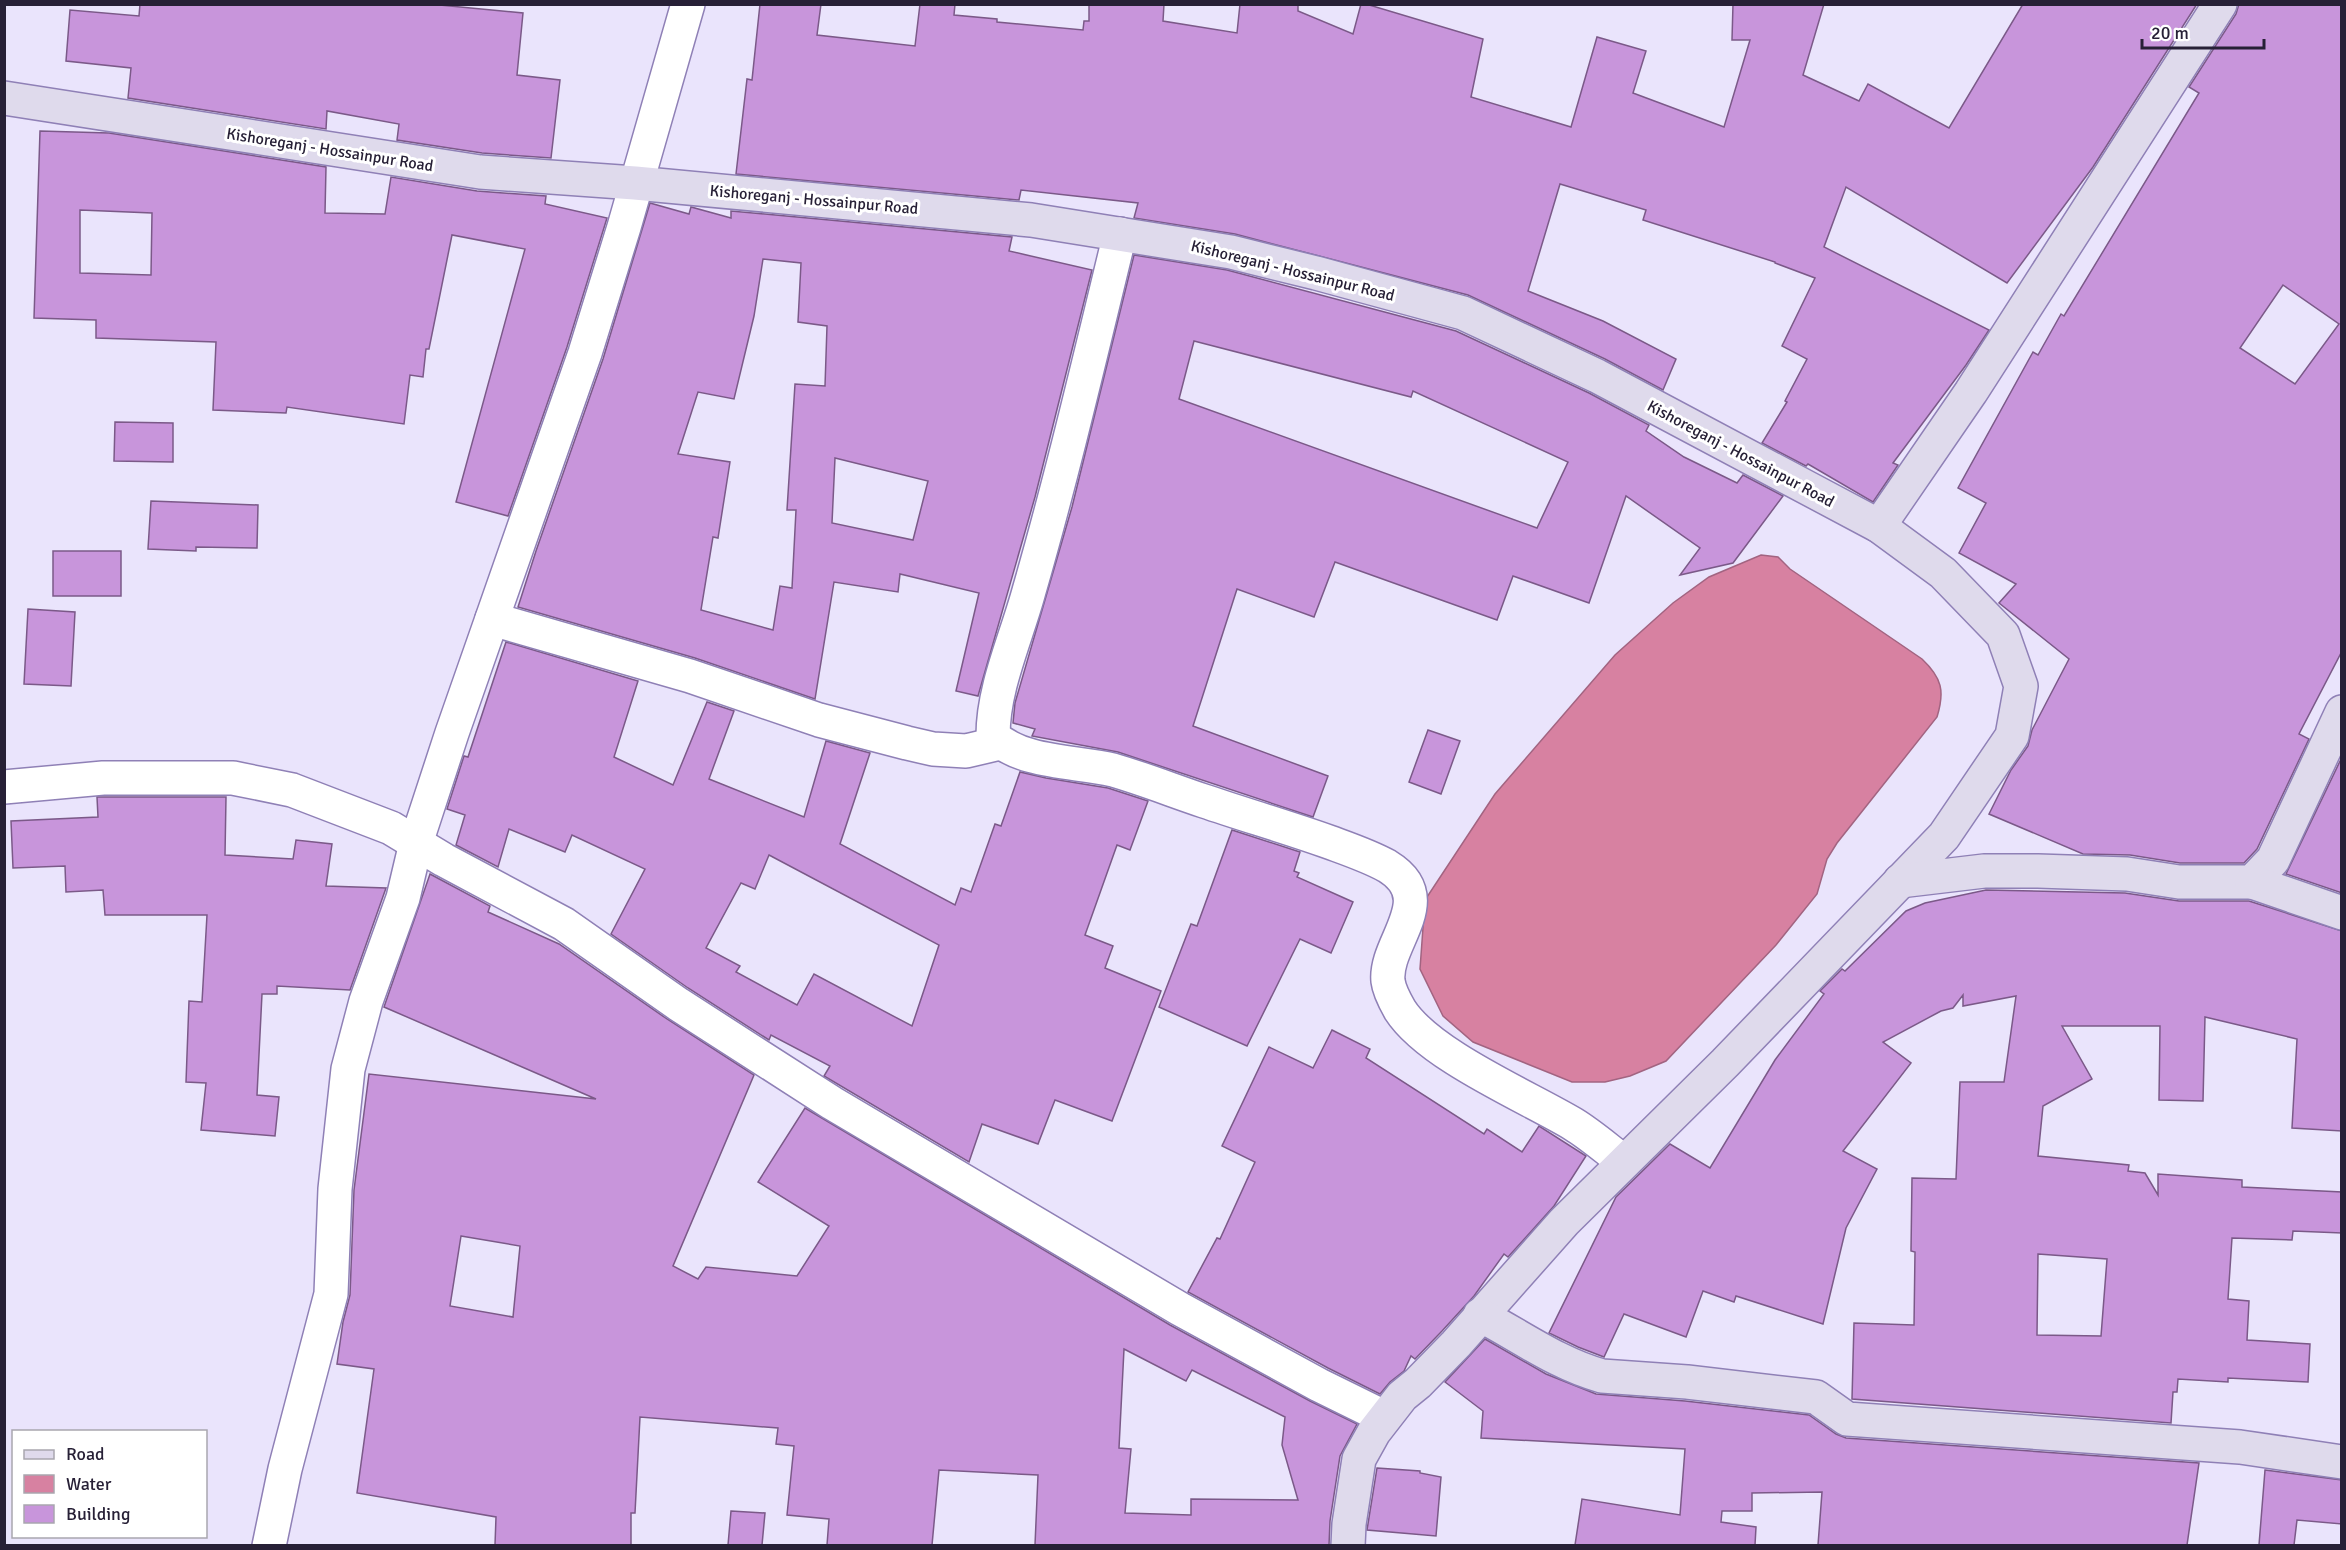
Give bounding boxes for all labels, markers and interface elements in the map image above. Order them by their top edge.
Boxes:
scale bar [2142,12,2264,50]
text: 20 m [2151,22,2189,44]
street label: Kishoreganj - Hossainpur Road [225,124,435,176]
street label: Kishoreganj - Hossainpur Road [709,181,919,219]
street label: Kishoreganj - Hossainpur Road [1189,236,1397,306]
street label: Kishoreganj - Hossainpur Road [1644,396,1838,512]
legend [12,1430,207,1538]
text: Road [66,1443,105,1465]
text: Water [66,1473,112,1495]
text: Building [66,1503,130,1525]

